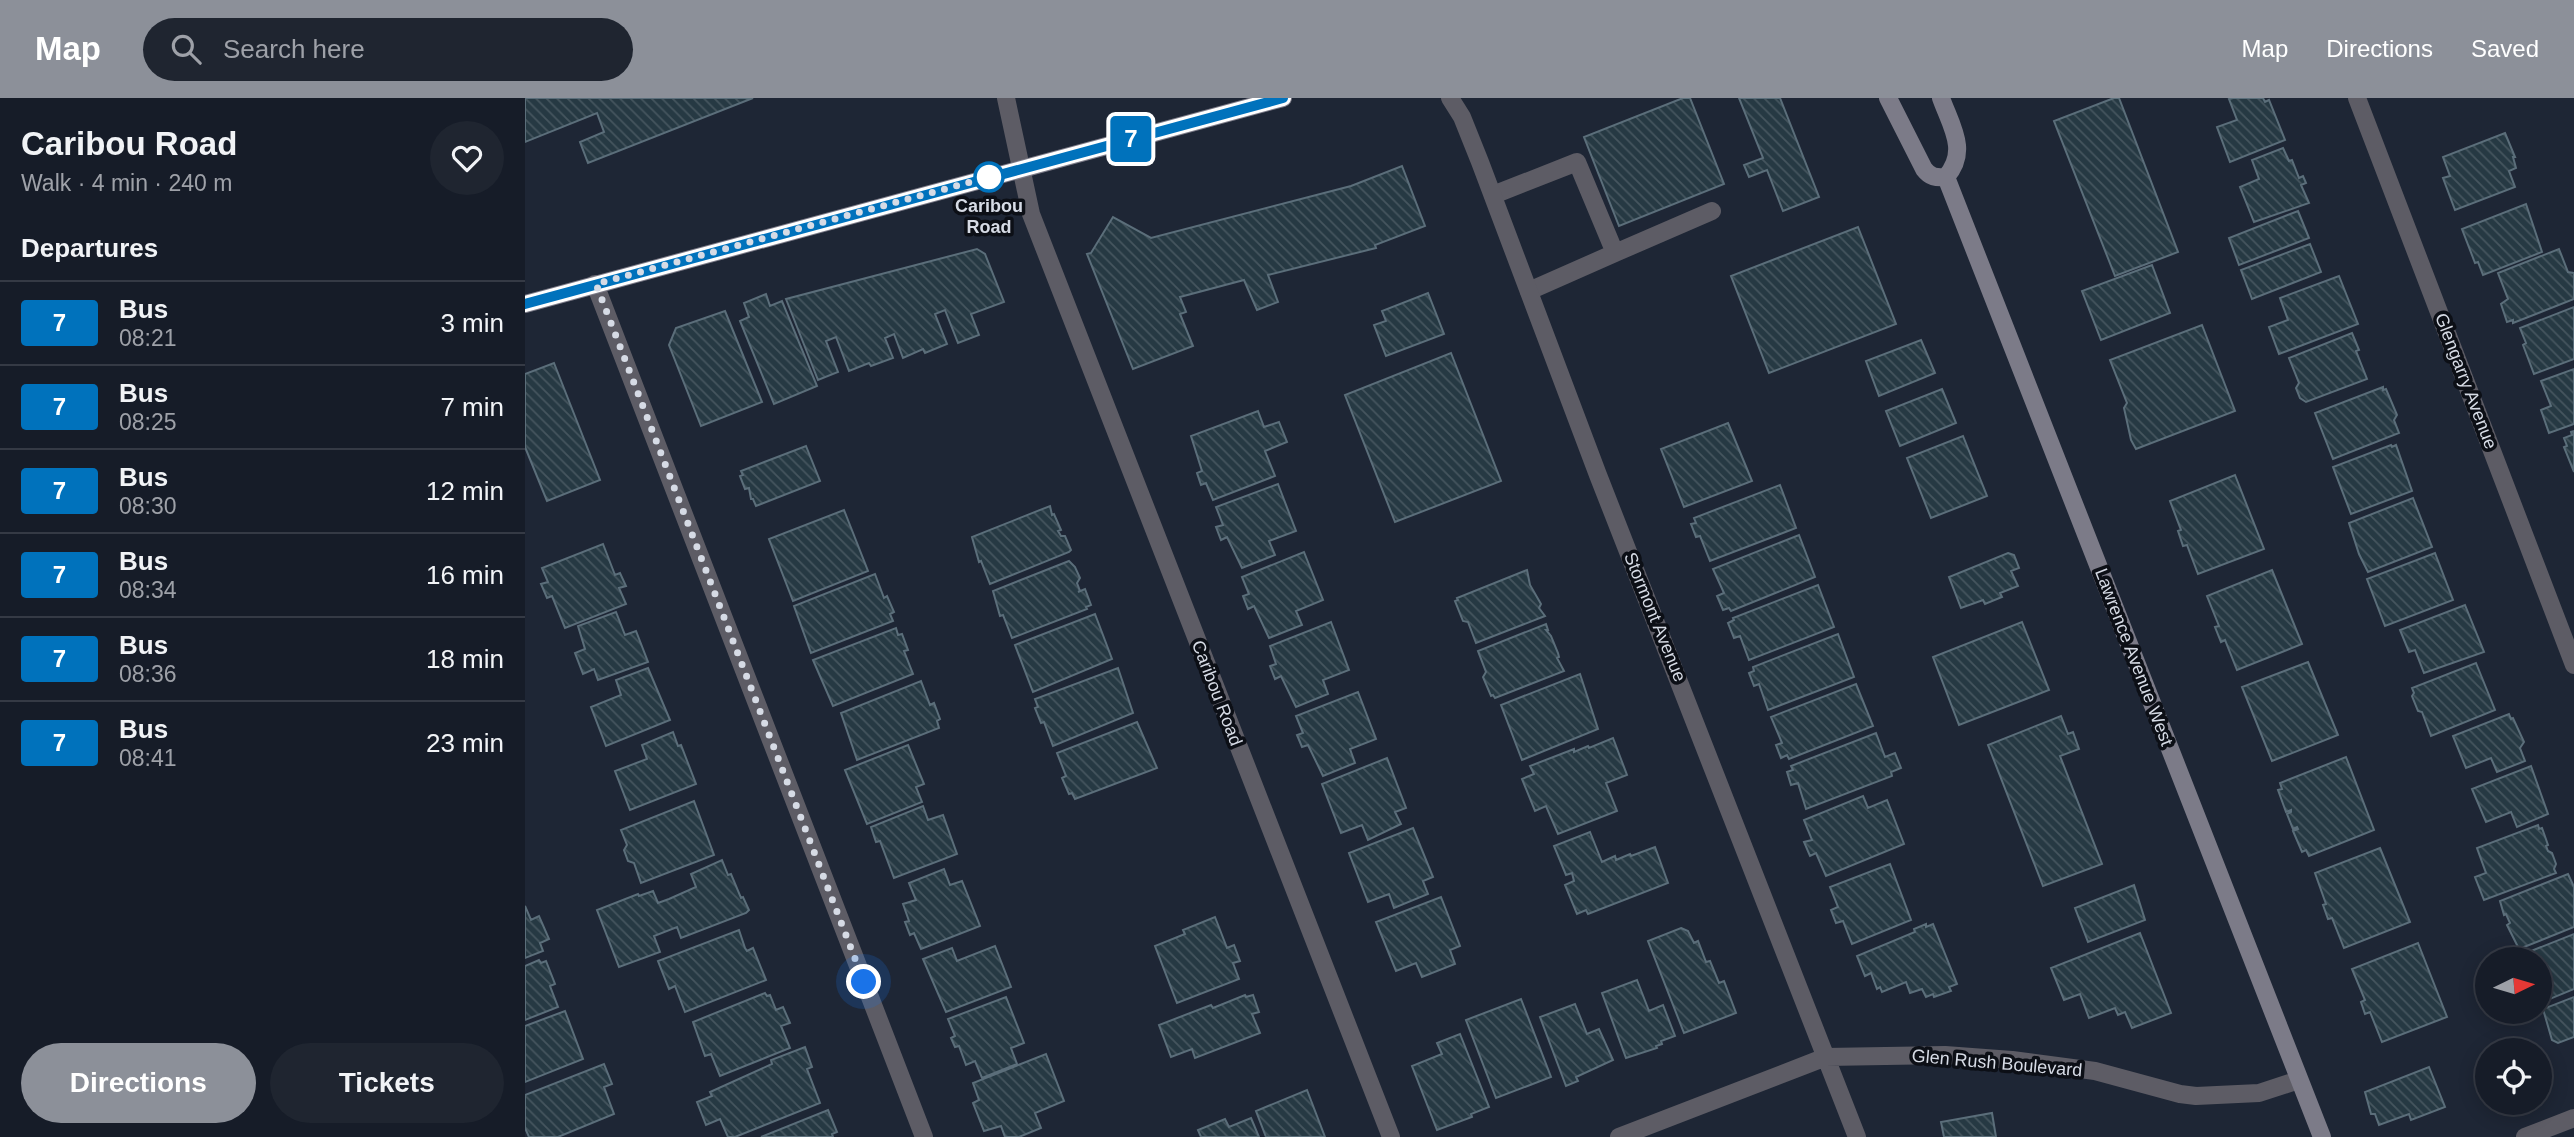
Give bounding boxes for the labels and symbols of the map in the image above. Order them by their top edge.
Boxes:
line badge: 7 [1108,116,1154,162]
marker: Caribou Road [974,162,1004,192]
place label: Caribou Road [955,196,1023,237]
street label: Glengarry Avenue [2431,310,2501,452]
street label: Stormont Avenue [1620,549,1690,685]
street label: Lawrence Avenue West [2091,565,2177,749]
street label: Caribou Road [1188,638,1246,748]
north arrow [2475,947,2551,1024]
your location [846,964,881,999]
street label: Glen Rush Boulevard [1911,1046,2083,1080]

